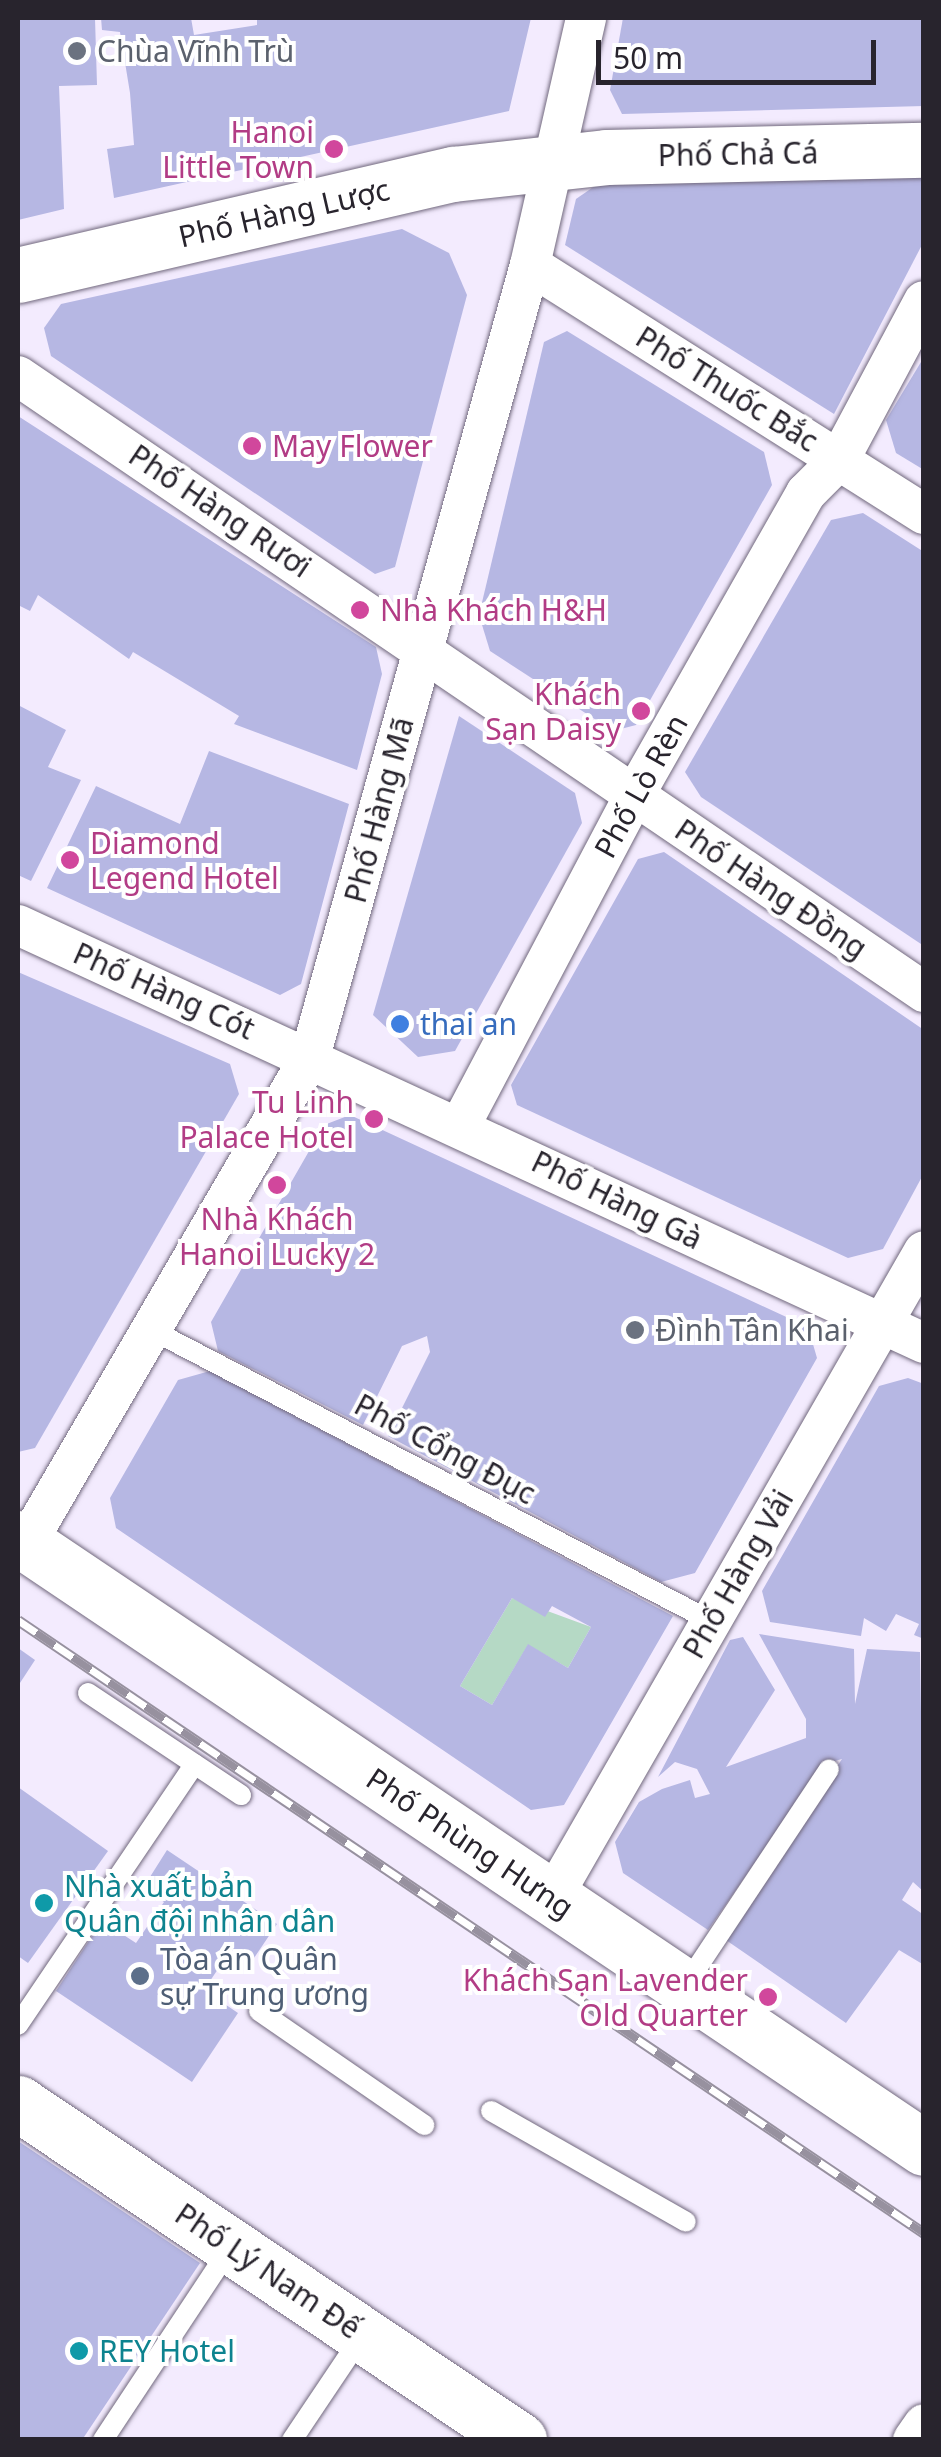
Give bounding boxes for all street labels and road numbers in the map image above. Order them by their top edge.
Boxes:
street label: Phố Chả Cá [657,135,819,173]
street label: Phố Hàng Lược [175,171,393,255]
street label: Phố Thuốc Bắc [629,319,825,459]
street label: Phố Hàng Rươi [122,437,318,585]
street label: Phố Lò Rèn [587,708,695,864]
street label: Phố Hàng Mã [337,713,421,907]
street label: Phố Hàng Đồng [668,812,874,966]
street label: Phố Hàng Cót [68,935,260,1047]
street label: Phố Hàng Gà [526,1143,708,1257]
street label: Phố Cổng Đục [349,1386,541,1512]
street label: Phố Hàng Vải [675,1483,801,1665]
street label: Phố Phùng Hưng [360,1760,580,1926]
street label: Phố Lý Nam Đế [168,2196,368,2346]

